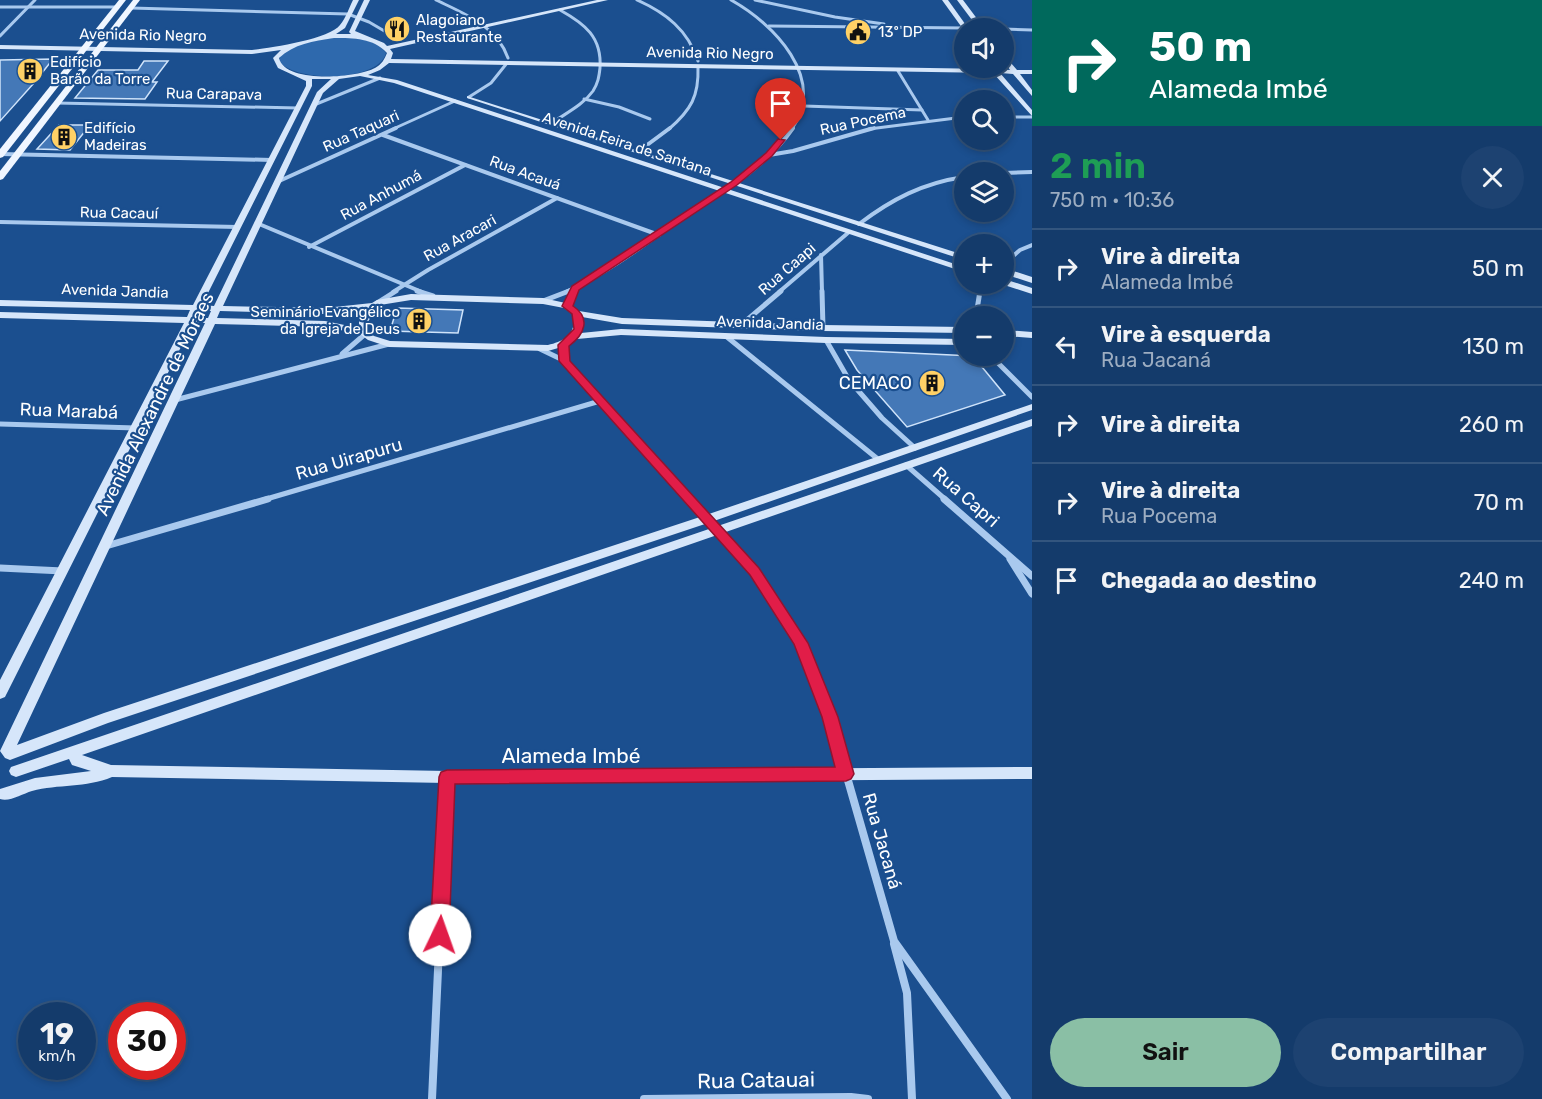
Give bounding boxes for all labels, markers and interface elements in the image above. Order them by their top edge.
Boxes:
place label: Alagoiano Restaurante [416,11,502,46]
restaurant icon: Alagoiano Restaurante [382,14,412,44]
public building icon: 13º DP [843,17,873,47]
map controls [954,18,1014,366]
button: sound [954,18,1014,78]
text: 50 m [1149,22,1252,72]
place label: 13º DP [878,23,923,41]
icon: right [1050,24,1128,102]
street label: Avenida Rio Negro [79,25,207,45]
street label: Avenida Rio Negro [646,43,774,63]
place label: Edifício Barão da Torre [50,53,150,88]
building icon: Edifício Barão da Torre [15,56,45,86]
text: Alameda Imbé [1149,73,1328,105]
pin [755,78,806,140]
street label: Rua Carapava [166,84,262,104]
icon: arrive [764,87,797,120]
button: search [954,90,1014,150]
street label: Rua Pocema [818,103,908,139]
street label: Rua Taquari [320,106,402,156]
street label: Avenida Feira de Santana [540,108,714,180]
place label: Edifício Madeiras [84,119,147,154]
building icon: Edifício Madeiras [49,122,79,152]
text: 2 min [1050,144,1146,187]
button: close [1461,146,1524,209]
street label: Rua Acauá [487,152,563,194]
button: layers [954,162,1014,222]
street label: Rua Anhumá [337,166,425,224]
text: 750 m · 10:36 [1050,188,1174,212]
street label: Rua Cacauí [80,203,160,223]
street label: Rua Aracari [421,211,499,265]
button: + [954,234,1014,294]
street label: Rua Caapi [755,239,819,299]
text: Vire à direita [1101,243,1240,270]
icon: right [1050,252,1083,285]
text: 50 m [1472,255,1524,282]
text: Alameda Imbé [1101,270,1233,294]
street label: Avenida Jandia [61,280,169,302]
street label: Avenida Alexandre de Moraes [91,289,219,519]
place label: Seminário Evangélico da Igreja de Deus [251,303,400,338]
building icon: Seminário Evangélico da Igreja de Deus [404,306,434,336]
button: − [954,306,1014,366]
street label: Avenida Jandia [716,312,824,334]
text: Vire à esquerda [1101,321,1271,348]
icon: left [1050,330,1083,363]
text: 130 m [1462,333,1524,360]
text: Rua Jacaná [1101,348,1211,372]
building icon: CEMACO [917,368,947,398]
place label: CEMACO [839,372,912,394]
street label: Rua Marabá [19,398,119,424]
icon: right [1050,408,1083,441]
text: Vire à direita [1101,411,1240,438]
text: 260 m [1459,411,1524,438]
street label: Rua Uirapuru [293,433,405,485]
street label: Rua Capri [928,462,1004,532]
text: Vire à direita [1101,477,1240,504]
icon: right [1050,486,1083,519]
text: 70 m [1474,489,1524,516]
text: Rua Pocema [1101,504,1217,528]
icon: arrive [1050,564,1083,597]
text: Chegada ao destino [1101,567,1317,594]
text: 240 m [1459,567,1524,594]
street label: Alameda Imbé [501,743,641,768]
street label: Rua Jacaná [858,790,906,892]
position arrow [408,903,472,967]
speed limit sign: 30 [108,1002,186,1080]
text: 19 [40,1016,74,1052]
button: Sair [1050,1018,1281,1087]
button: Compartilhar [1293,1018,1524,1087]
text: km/h [38,1047,76,1065]
street label: Rua Catauai [697,1066,815,1094]

